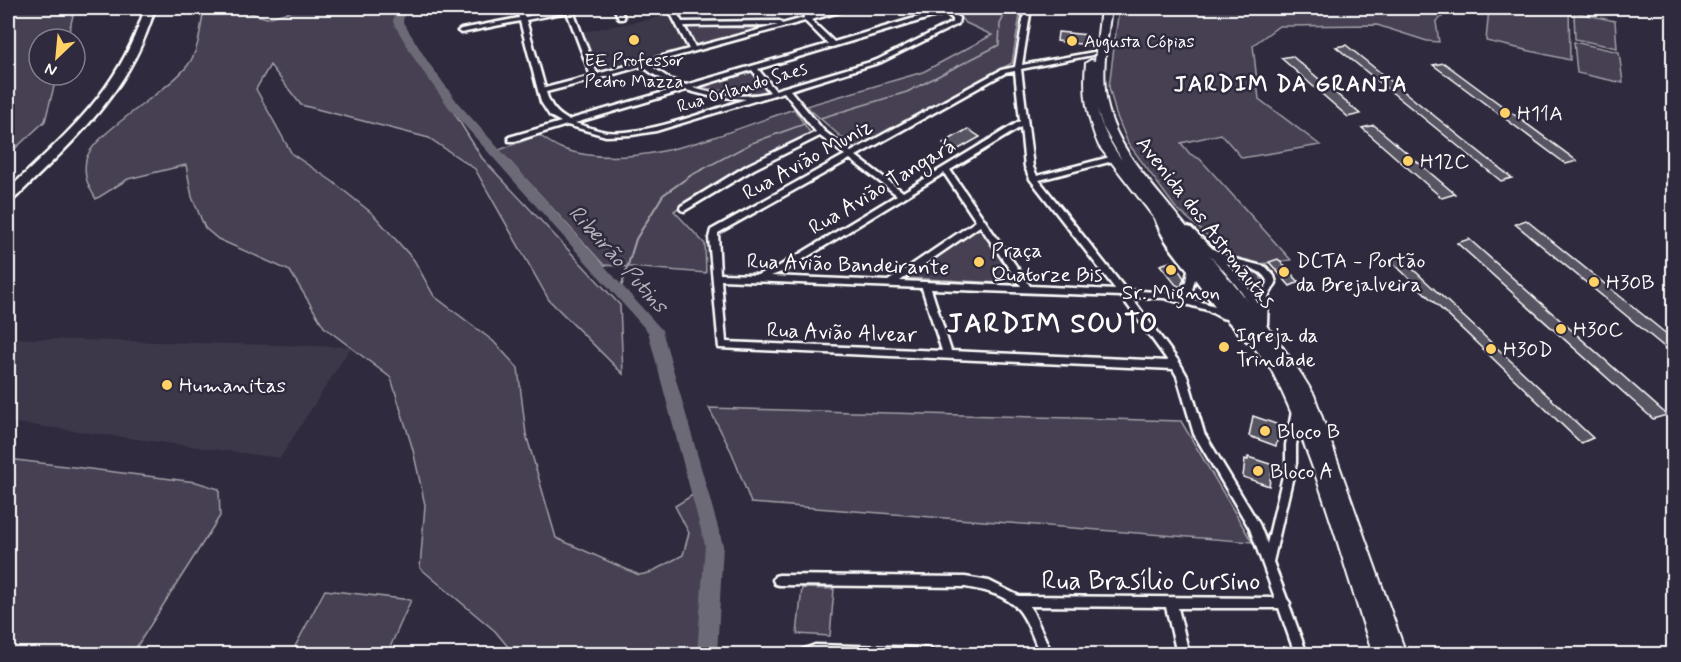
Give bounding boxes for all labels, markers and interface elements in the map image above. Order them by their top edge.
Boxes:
north arrow [27,27,87,87]
place label: Augusta Cópias [1084,30,1195,54]
marker: EE Professor Pedro Mazza [627,33,641,47]
marker: Augusta Cópias [1065,34,1079,48]
place label: EE Professor Pedro Mazza [584,49,684,94]
text: N [42,57,60,81]
street label: Rua Orlando Saes [674,57,810,119]
district label: JARDIM DA GRANJA [1174,71,1408,99]
place label: H11A [1517,100,1563,128]
marker: H11A [1498,106,1512,120]
street label: Rua Avião Muniz [737,112,878,207]
street label: Avenida dos Astronautas [1129,131,1281,314]
street label: Rua Avião Tangará [804,132,962,243]
place label: H12C [1420,148,1469,176]
marker: H12C [1401,154,1415,168]
water label: Ribeirão Putins [562,200,675,321]
place label: Praça Quatorze Bis [991,237,1103,289]
street label: Rua Avião Bandeirante [746,247,950,283]
place label: DCTA - Portão da Brejalveira [1296,247,1425,299]
marker: Praça Quatorze Bis [972,255,986,269]
marker: Sr. Mignon [1164,263,1178,277]
marker: DCTA - Portão da Brejalveira [1277,265,1291,279]
place label: H30B [1606,269,1655,297]
marker: H30B [1587,275,1601,289]
place label: Sr. Mignon [1122,279,1220,309]
district label: JARDIM SOUTO [947,307,1159,342]
street label: Rua Avião Alvear [766,316,918,350]
place label: H30C [1573,316,1623,344]
place label: Igreja da Trindade [1236,322,1318,374]
marker: H30C [1554,322,1568,336]
place label: H30D [1503,336,1553,364]
marker: Igreja da Trindade [1217,340,1231,354]
marker: H30D [1484,342,1498,356]
place label: Humanitas [179,372,286,400]
marker: Humanitas [160,378,174,392]
place label: Bloco B [1277,418,1340,446]
marker: Bloco B [1258,424,1272,438]
place label: Bloco A [1270,458,1334,486]
marker: Bloco A [1251,464,1265,478]
street label: Rua Brasílio Cursino [1042,565,1260,599]

